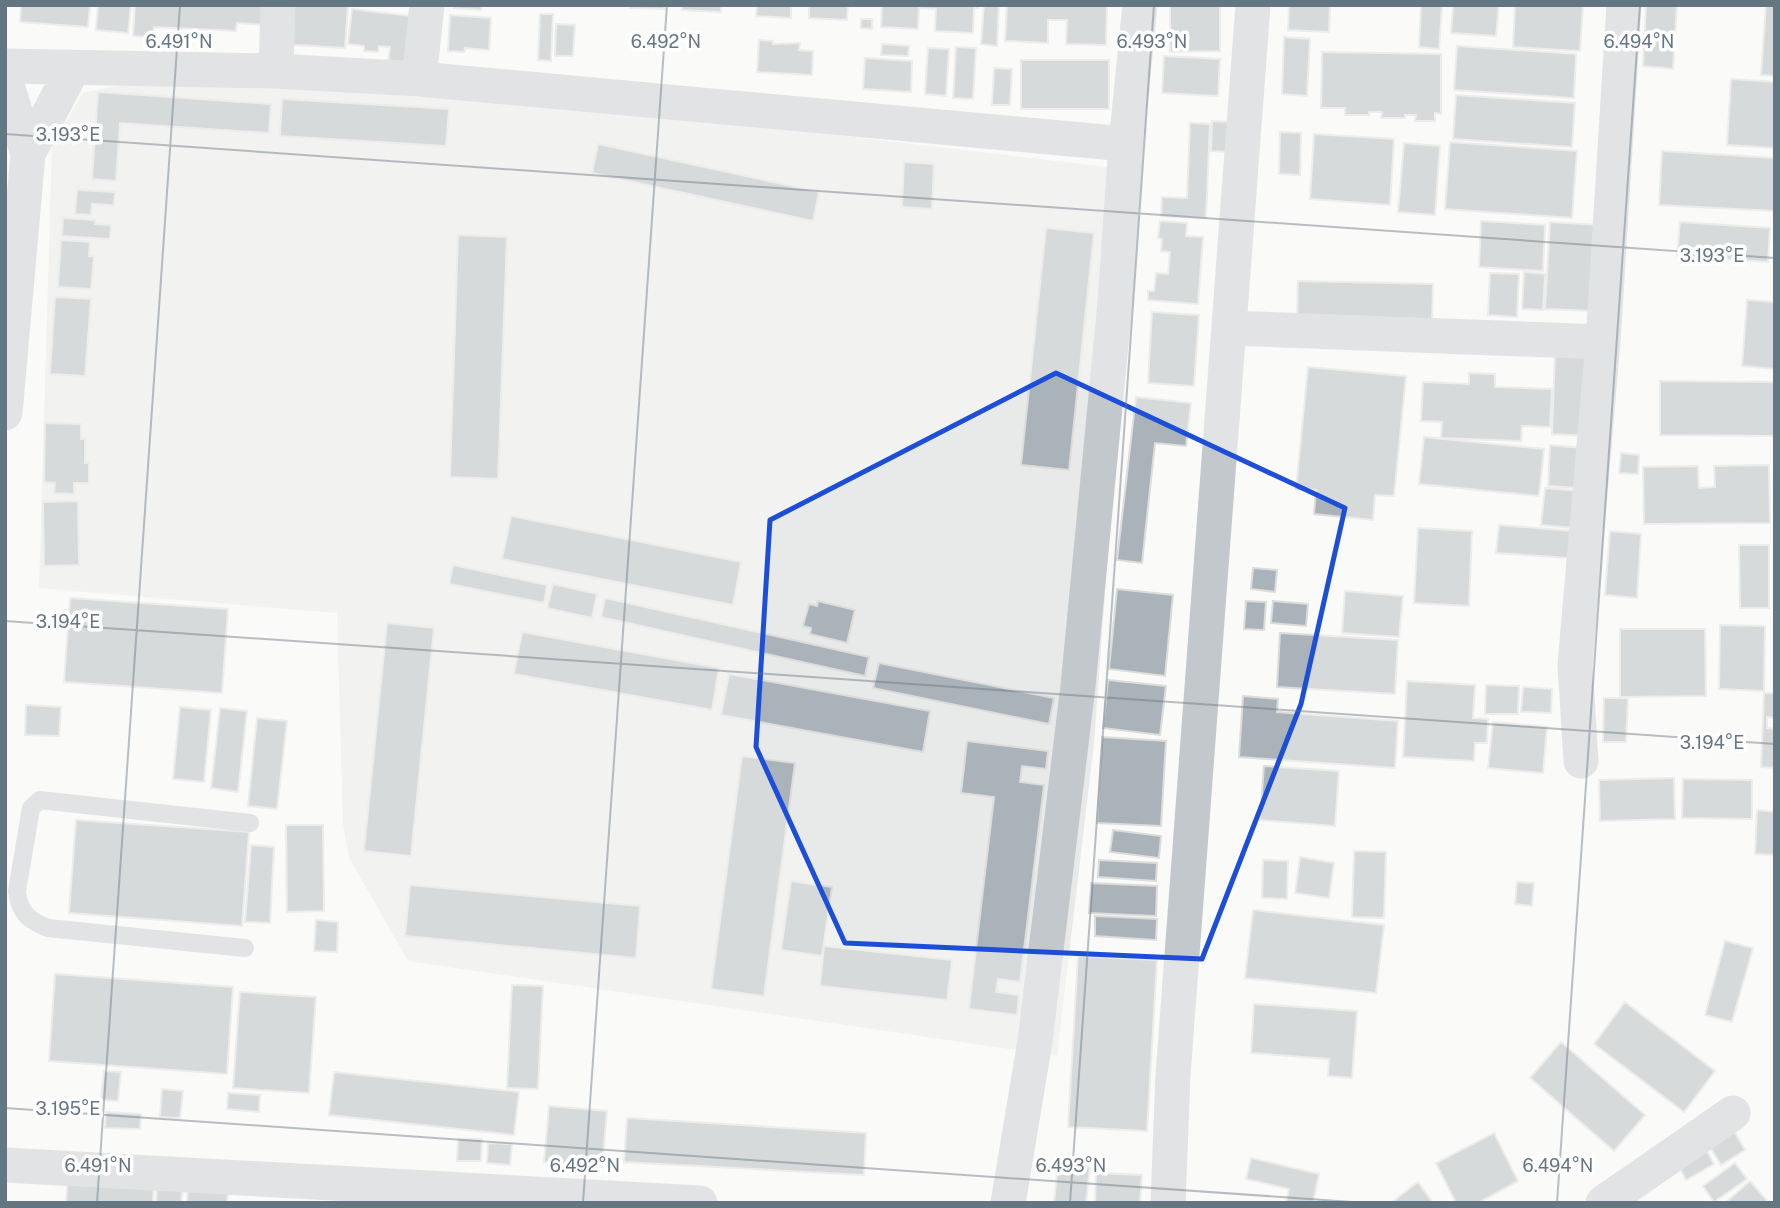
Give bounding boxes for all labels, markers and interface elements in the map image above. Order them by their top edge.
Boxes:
text: 6.491°N [146,31,212,52]
text: 6.492°N [631,31,701,52]
text: 6.493°N [1117,31,1187,52]
text: 6.494°N [1604,31,1674,52]
text: 3.193°E [36,124,100,145]
text: 3.193°E [1680,245,1744,266]
text: 3.194°E [36,611,100,632]
text: 3.194°E [1680,732,1744,753]
text: 3.195°E [36,1098,101,1119]
text: 6.491°N [65,1155,131,1176]
text: 6.492°N [550,1155,620,1176]
text: 6.493°N [1036,1155,1106,1176]
text: 6.494°N [1523,1155,1593,1176]

